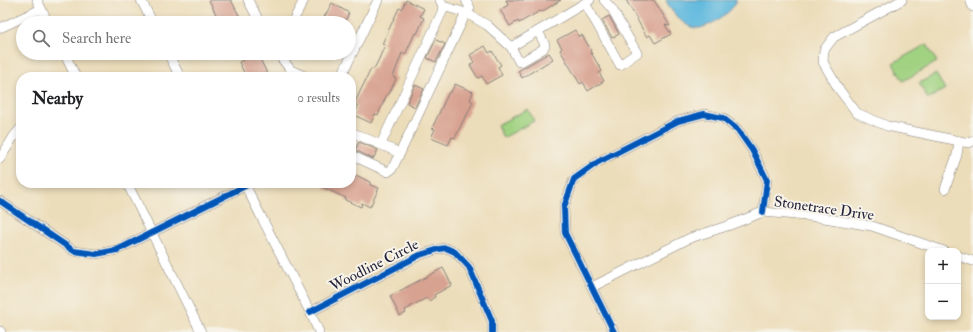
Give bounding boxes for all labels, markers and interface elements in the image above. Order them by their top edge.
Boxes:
search box [16,16,356,60]
icon: search [30,27,52,49]
text: Search here [62,29,131,48]
text: Nearby [32,88,83,109]
text: 0 results [297,90,340,106]
street label: Stonetrace Drive [773,192,875,225]
street label: Woodline Circle [326,235,422,296]
map controls [925,248,961,320]
button: + [925,248,961,284]
button: − [925,284,961,320]

